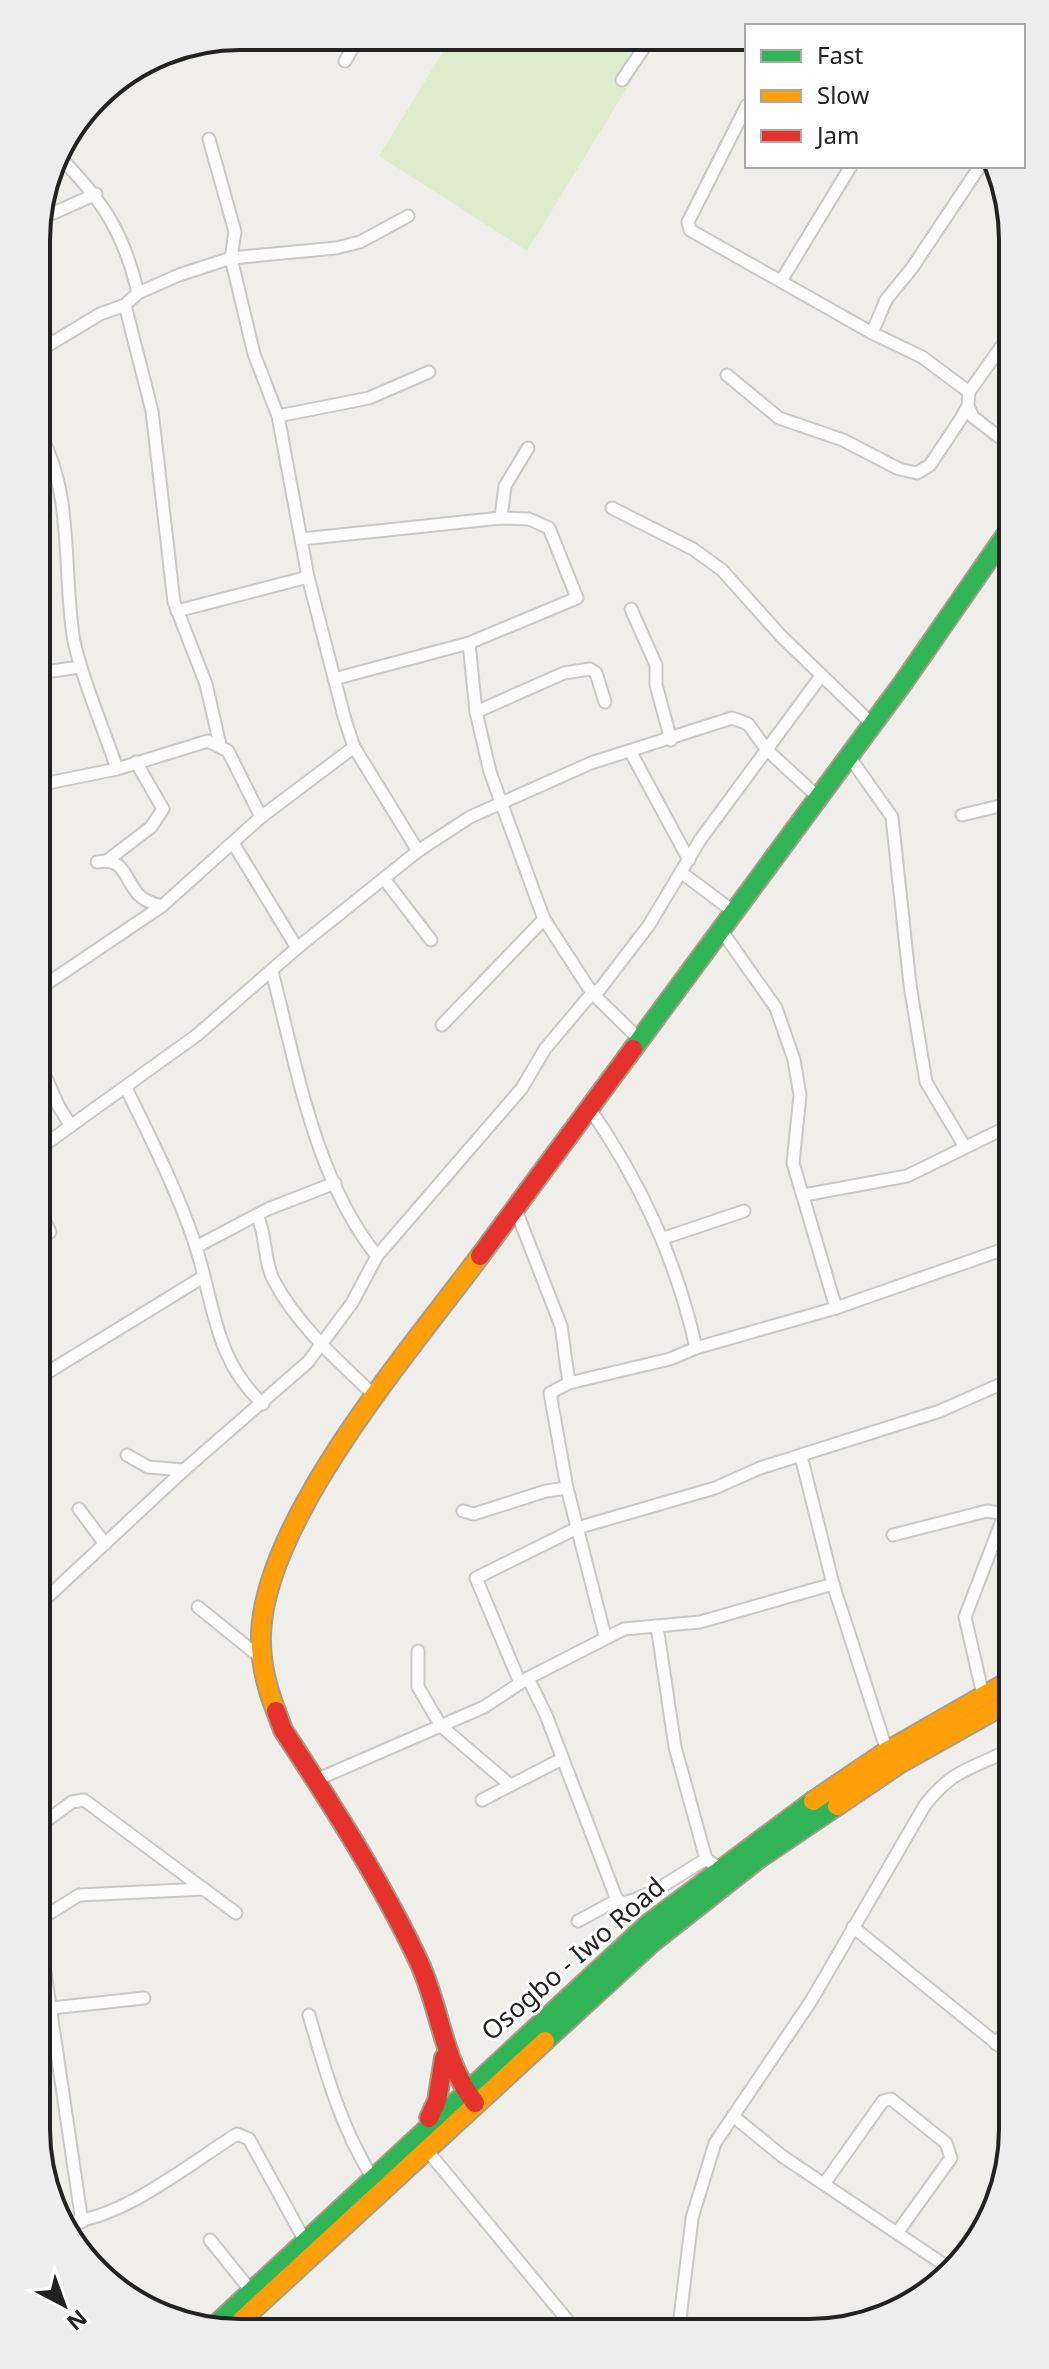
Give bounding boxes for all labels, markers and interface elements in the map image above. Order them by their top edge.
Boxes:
legend [745,24,1025,168]
text: Fast [817,38,863,71]
text: Slow [817,78,869,111]
text: Jam [815,118,859,151]
street label: Osogbo - Iwo Road [473,1868,672,2048]
north arrow [24,2265,104,2345]
text: N [61,2304,94,2338]

